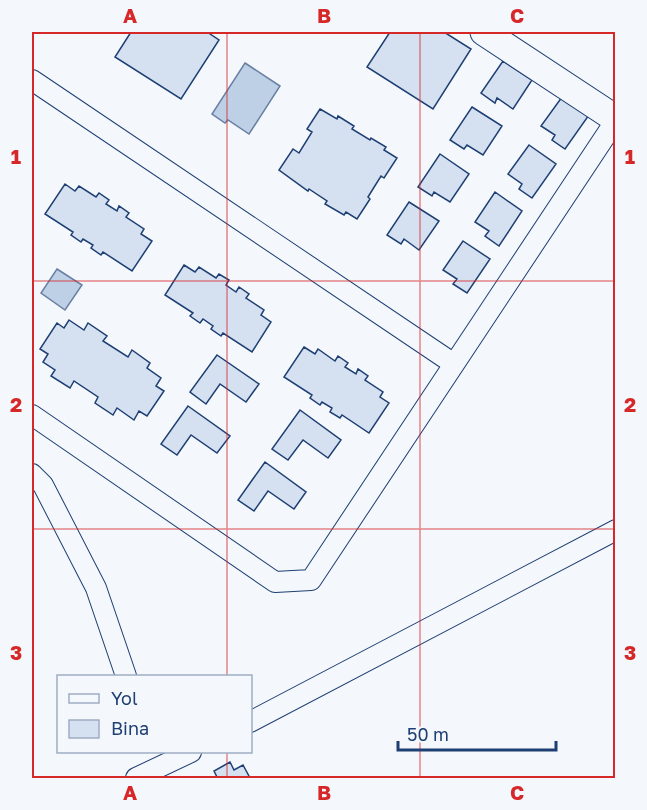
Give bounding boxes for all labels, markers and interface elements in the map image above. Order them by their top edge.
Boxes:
text: A [123,3,137,27]
text: B [317,3,331,27]
text: C [510,3,524,27]
text: 1 [11,144,21,168]
text: 1 [625,144,635,168]
text: 2 [10,392,22,416]
text: 2 [624,392,636,416]
text: 3 [10,640,22,664]
text: 3 [624,640,636,664]
legend [57,675,252,753]
text: Yol [111,687,138,709]
scale bar [398,714,556,752]
text: Bina [111,717,149,739]
text: 50 m [407,723,449,745]
text: A [123,780,137,804]
text: B [317,780,331,804]
text: C [510,780,524,804]

